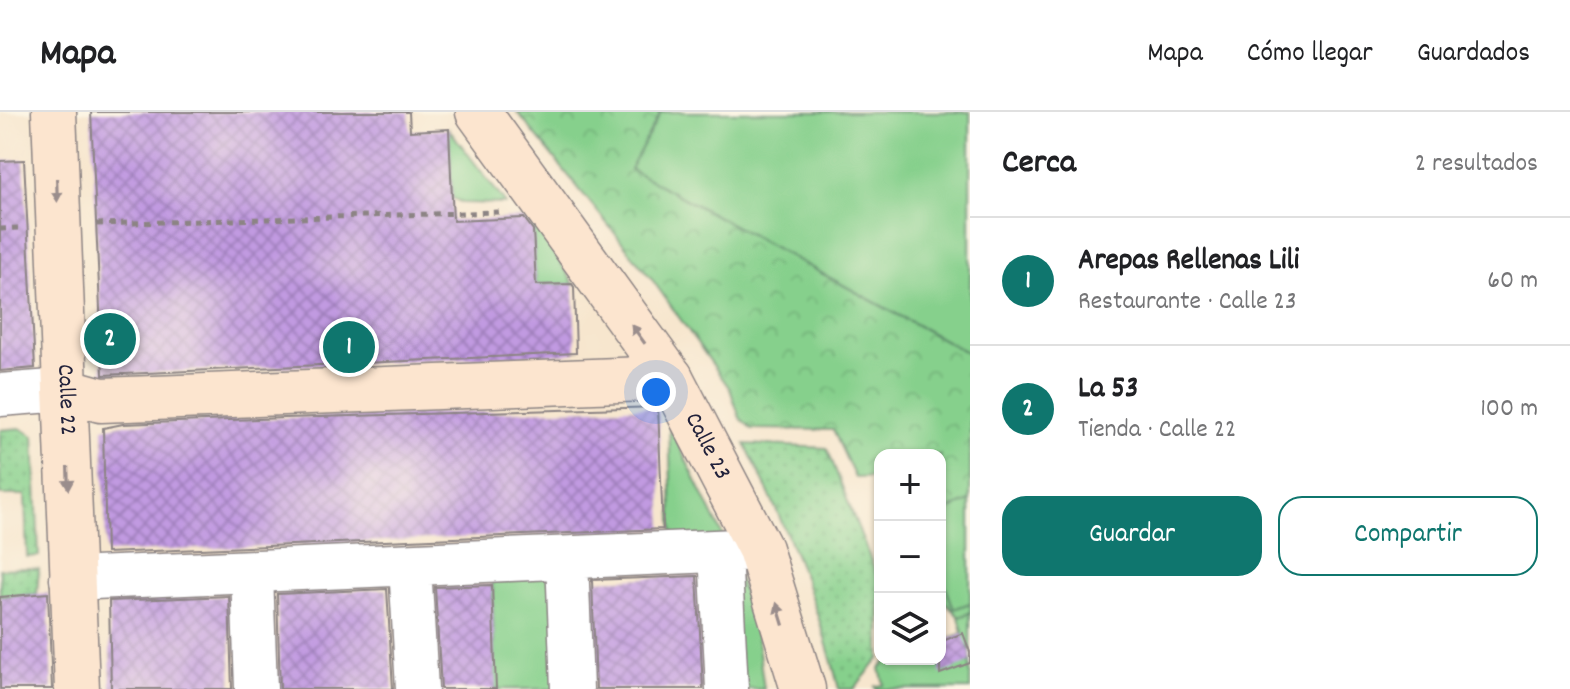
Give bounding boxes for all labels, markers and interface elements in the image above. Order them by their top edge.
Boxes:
text: Mapa [40,28,115,83]
text: Mapa [1147,35,1203,75]
text: Cómo llegar [1247,35,1373,75]
text: Guardados [1417,35,1530,75]
text: Cerca [1002,140,1076,189]
text: 2 resultados [1415,146,1538,183]
one-way arrow [50,178,63,203]
text: Arepas Rellenas Lili [1078,241,1299,284]
text: 1 [1025,263,1031,300]
text: 60 m [1487,263,1538,300]
text: Restaurante · Calle 23 [1078,284,1297,321]
pin: 2 [84,309,136,369]
pin: 1 [323,317,375,377]
one-way arrow [631,323,647,344]
street label: Calle 22 [47,363,84,436]
text: La 53 [1078,369,1138,412]
your location [636,372,676,412]
text: 2 [1022,391,1034,428]
text: 100 m [1480,391,1538,428]
street label: Calle 23 [675,407,738,486]
text: Tienda · Calle 22 [1078,412,1236,449]
map controls [874,449,946,665]
button: + [874,449,946,521]
one-way arrow [62,466,74,491]
button: Guardar [1002,496,1262,576]
button: Compartir [1278,496,1538,576]
button: − [874,521,946,593]
button: layers [874,593,946,665]
one-way arrow [773,602,786,626]

